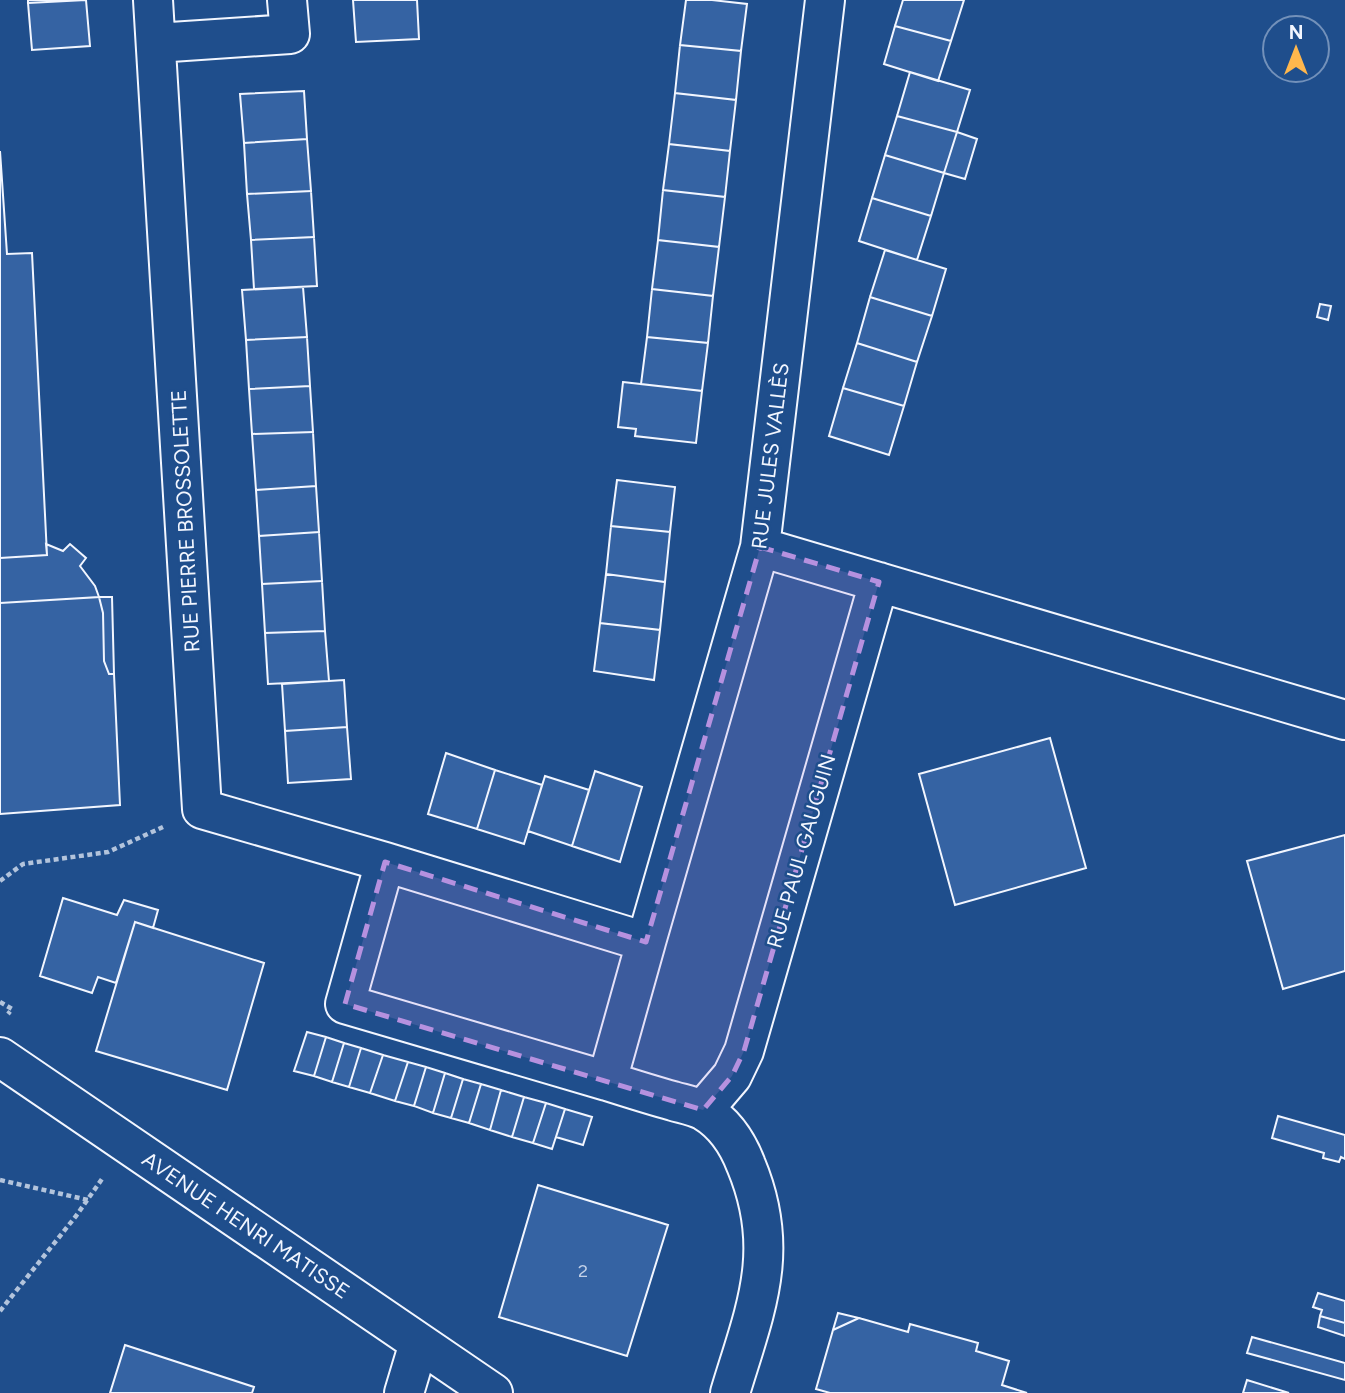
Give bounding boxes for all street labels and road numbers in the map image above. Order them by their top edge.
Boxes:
street label: RUE JULES VALLÈS [746,361,794,551]
street label: RUE PIERRE BROSSOLETTE [166,389,204,653]
street label: RUE PAUL GAUGUIN [761,751,841,951]
street label: AVENUE HENRI MATISSE [138,1146,354,1304]

